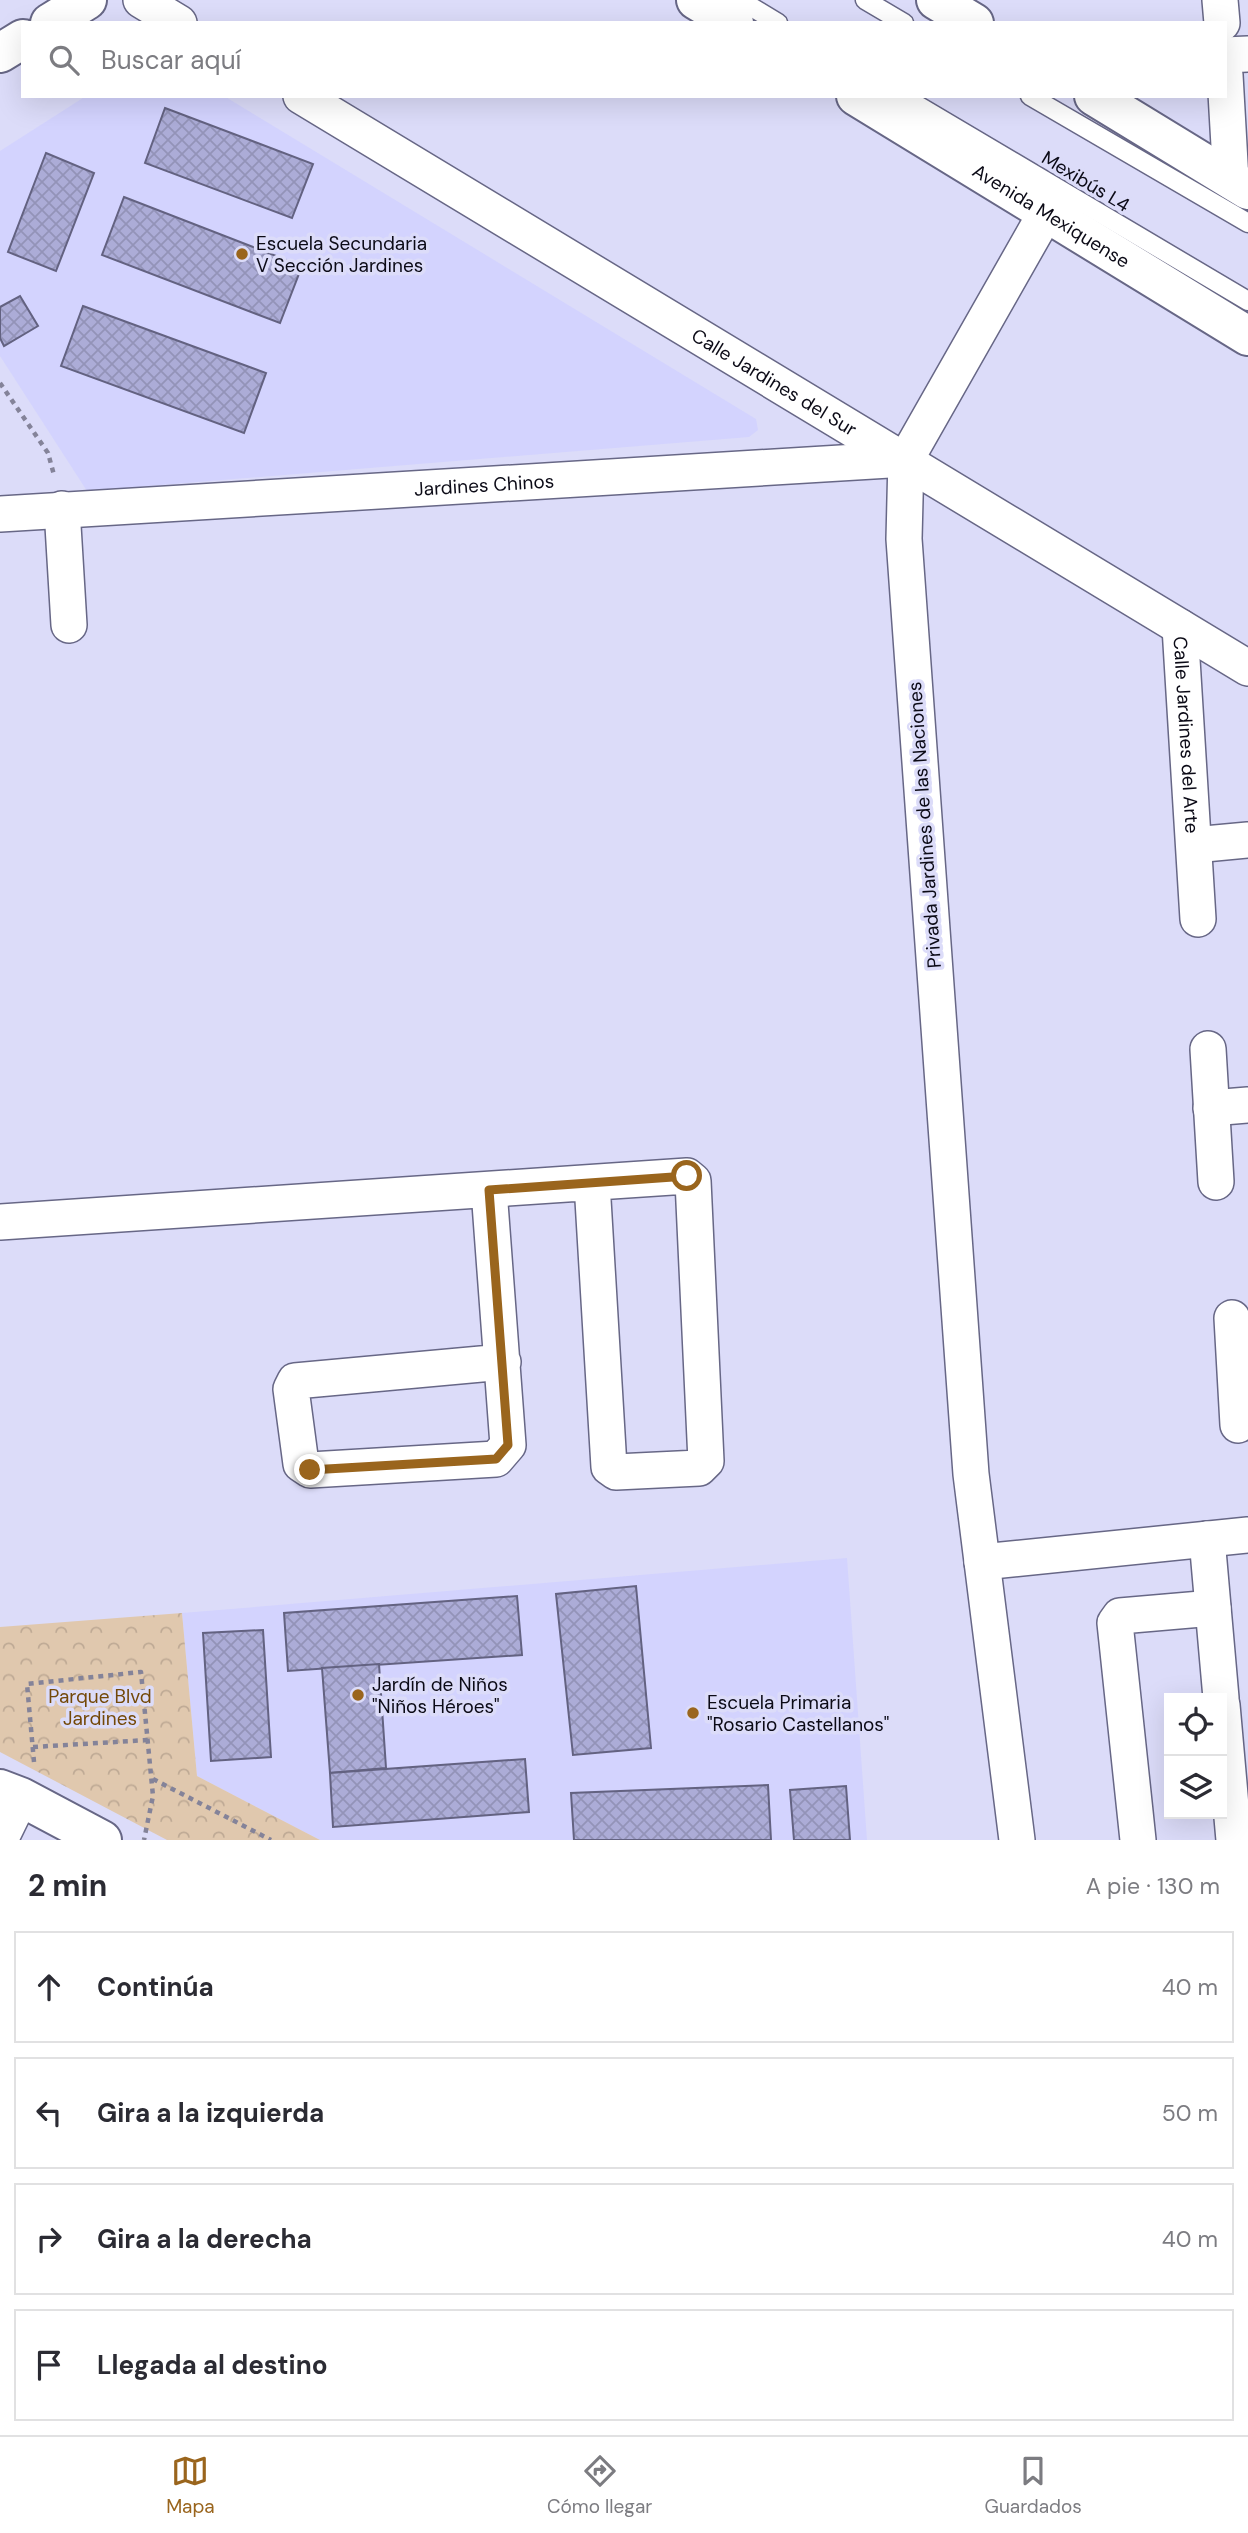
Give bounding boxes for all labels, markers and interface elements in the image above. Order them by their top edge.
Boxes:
search box [21,21,1227,98]
icon: search [45,41,83,79]
text: Buscar aquí [101,43,241,77]
street label: Mexibús L4 [1037,145,1134,218]
street label: Avenida Mexiquense [968,158,1134,274]
place label: Escuela Secundaria V Sección Jardines [256,231,427,278]
marker: Escuela Secundaria V Sección Jardines [234,246,250,262]
street label: Calle Jardines del Sur [687,323,861,442]
street label: Jardines Chinos [413,468,555,502]
street label: Calle Jardines del Arte [1168,636,1205,834]
street label: Privada Jardines de las Naciones [902,681,947,969]
route start [671,1160,702,1191]
route end [294,1454,325,1485]
place label: Jardín de Niños "Niños Héroes" [372,1672,508,1719]
park label: Parque Blvd Jardines [48,1684,152,1731]
marker: Jardín de Niños "Niños Héroes" [350,1687,366,1703]
place label: Escuela Primaria "Rosario Castellanos" [707,1690,889,1737]
map controls [1164,1693,1227,1819]
button: locate [1164,1693,1227,1756]
marker: Escuela Primaria "Rosario Castellanos" [685,1705,701,1721]
button: layers [1164,1756,1227,1819]
text: 2 min [28,1866,107,1905]
text: A pie · 130 m [1086,1871,1220,1901]
icon: ahead [30,1968,68,2006]
text: Continúa [97,1970,214,2004]
text: 40 m [1162,1972,1218,2002]
icon: left [30,2094,68,2132]
text: Gira a la izquierda [97,2096,324,2130]
text: 50 m [1162,2098,1218,2128]
icon: right [30,2220,68,2258]
text: Gira a la derecha [97,2222,312,2256]
text: 40 m [1162,2224,1218,2254]
icon: arrive [30,2346,68,2384]
text: Llegada al destino [97,2348,328,2382]
tab: Mapa [166,2452,215,2519]
tab: Cómo llegar [547,2452,652,2519]
tab: Guardados [985,2452,1082,2519]

